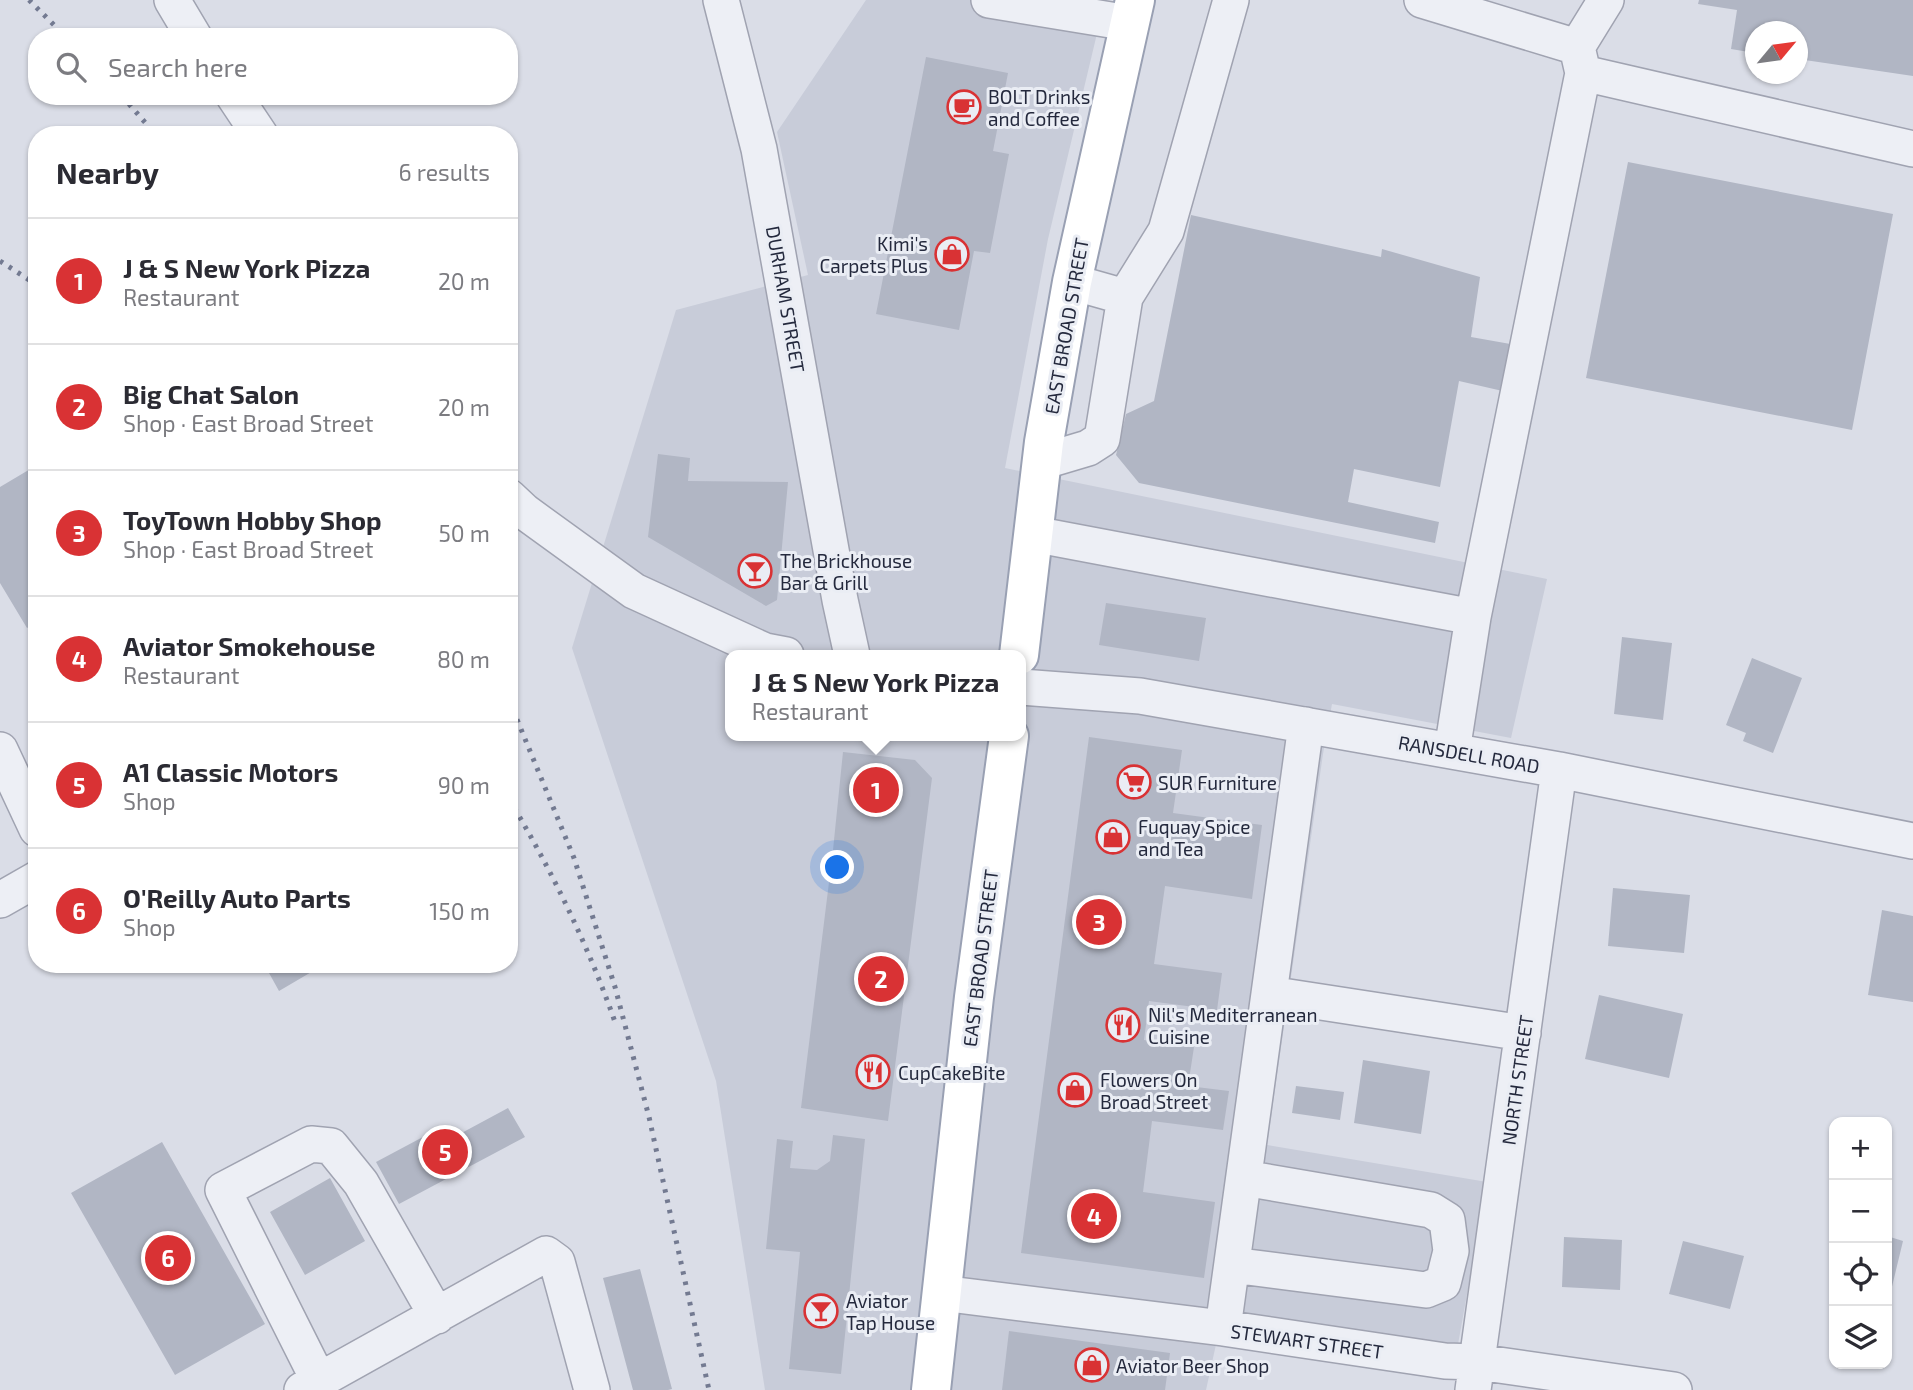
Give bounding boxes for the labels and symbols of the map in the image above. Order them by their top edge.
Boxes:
north arrow [1745,21,1808,84]
place label: BOLT Drinks and Coffee [988,85,1090,130]
cafe icon: BOLT Drinks and Coffee [945,88,983,126]
street label: DURHAM STREET [762,224,810,374]
place label: Kimi's Carpets Plus [819,232,928,277]
shop icon: Kimi's Carpets Plus [933,235,971,273]
street label: EAST BROAD STREET [1039,236,1093,416]
place label: The Brickhouse Bar & Grill [780,549,912,594]
bar icon: The Brickhouse Bar & Grill [736,552,774,590]
street label: RANSDELL ROAD [1397,730,1541,778]
supermarket icon: SUR Furniture [1115,763,1153,801]
pin: 1 [853,764,899,816]
place label: SUR Furniture [1158,771,1277,794]
place label: Fuquay Spice and Tea [1138,815,1250,860]
shop icon: Fuquay Spice and Tea [1094,818,1132,856]
your location [820,850,854,884]
street label: EAST BROAD STREET [958,868,1002,1048]
pin: 3 [1076,896,1122,948]
pin: 2 [858,953,904,1005]
place label: Nil's Mediterranean Cuisine [1148,1003,1318,1048]
restaurant icon: Nil's Mediterranean Cuisine [1104,1006,1142,1044]
street label: NORTH STREET [1496,1013,1538,1147]
restaurant icon: CupCakeBite [854,1053,892,1091]
place label: CupCakeBite [898,1061,1005,1084]
place label: Flowers On Broad Street [1100,1068,1208,1113]
shop icon: Flowers On Broad Street [1056,1071,1094,1109]
pin: 5 [422,1126,468,1178]
pin: 4 [1071,1190,1117,1242]
pin: 6 [145,1232,191,1284]
place label: Aviator Tap House [846,1289,935,1334]
bar icon: Aviator Tap House [802,1292,840,1330]
street label: STEWART STREET [1229,1319,1385,1363]
shop icon: Aviator Beer Shop [1073,1346,1111,1384]
place label: Aviator Beer Shop [1116,1354,1269,1377]

